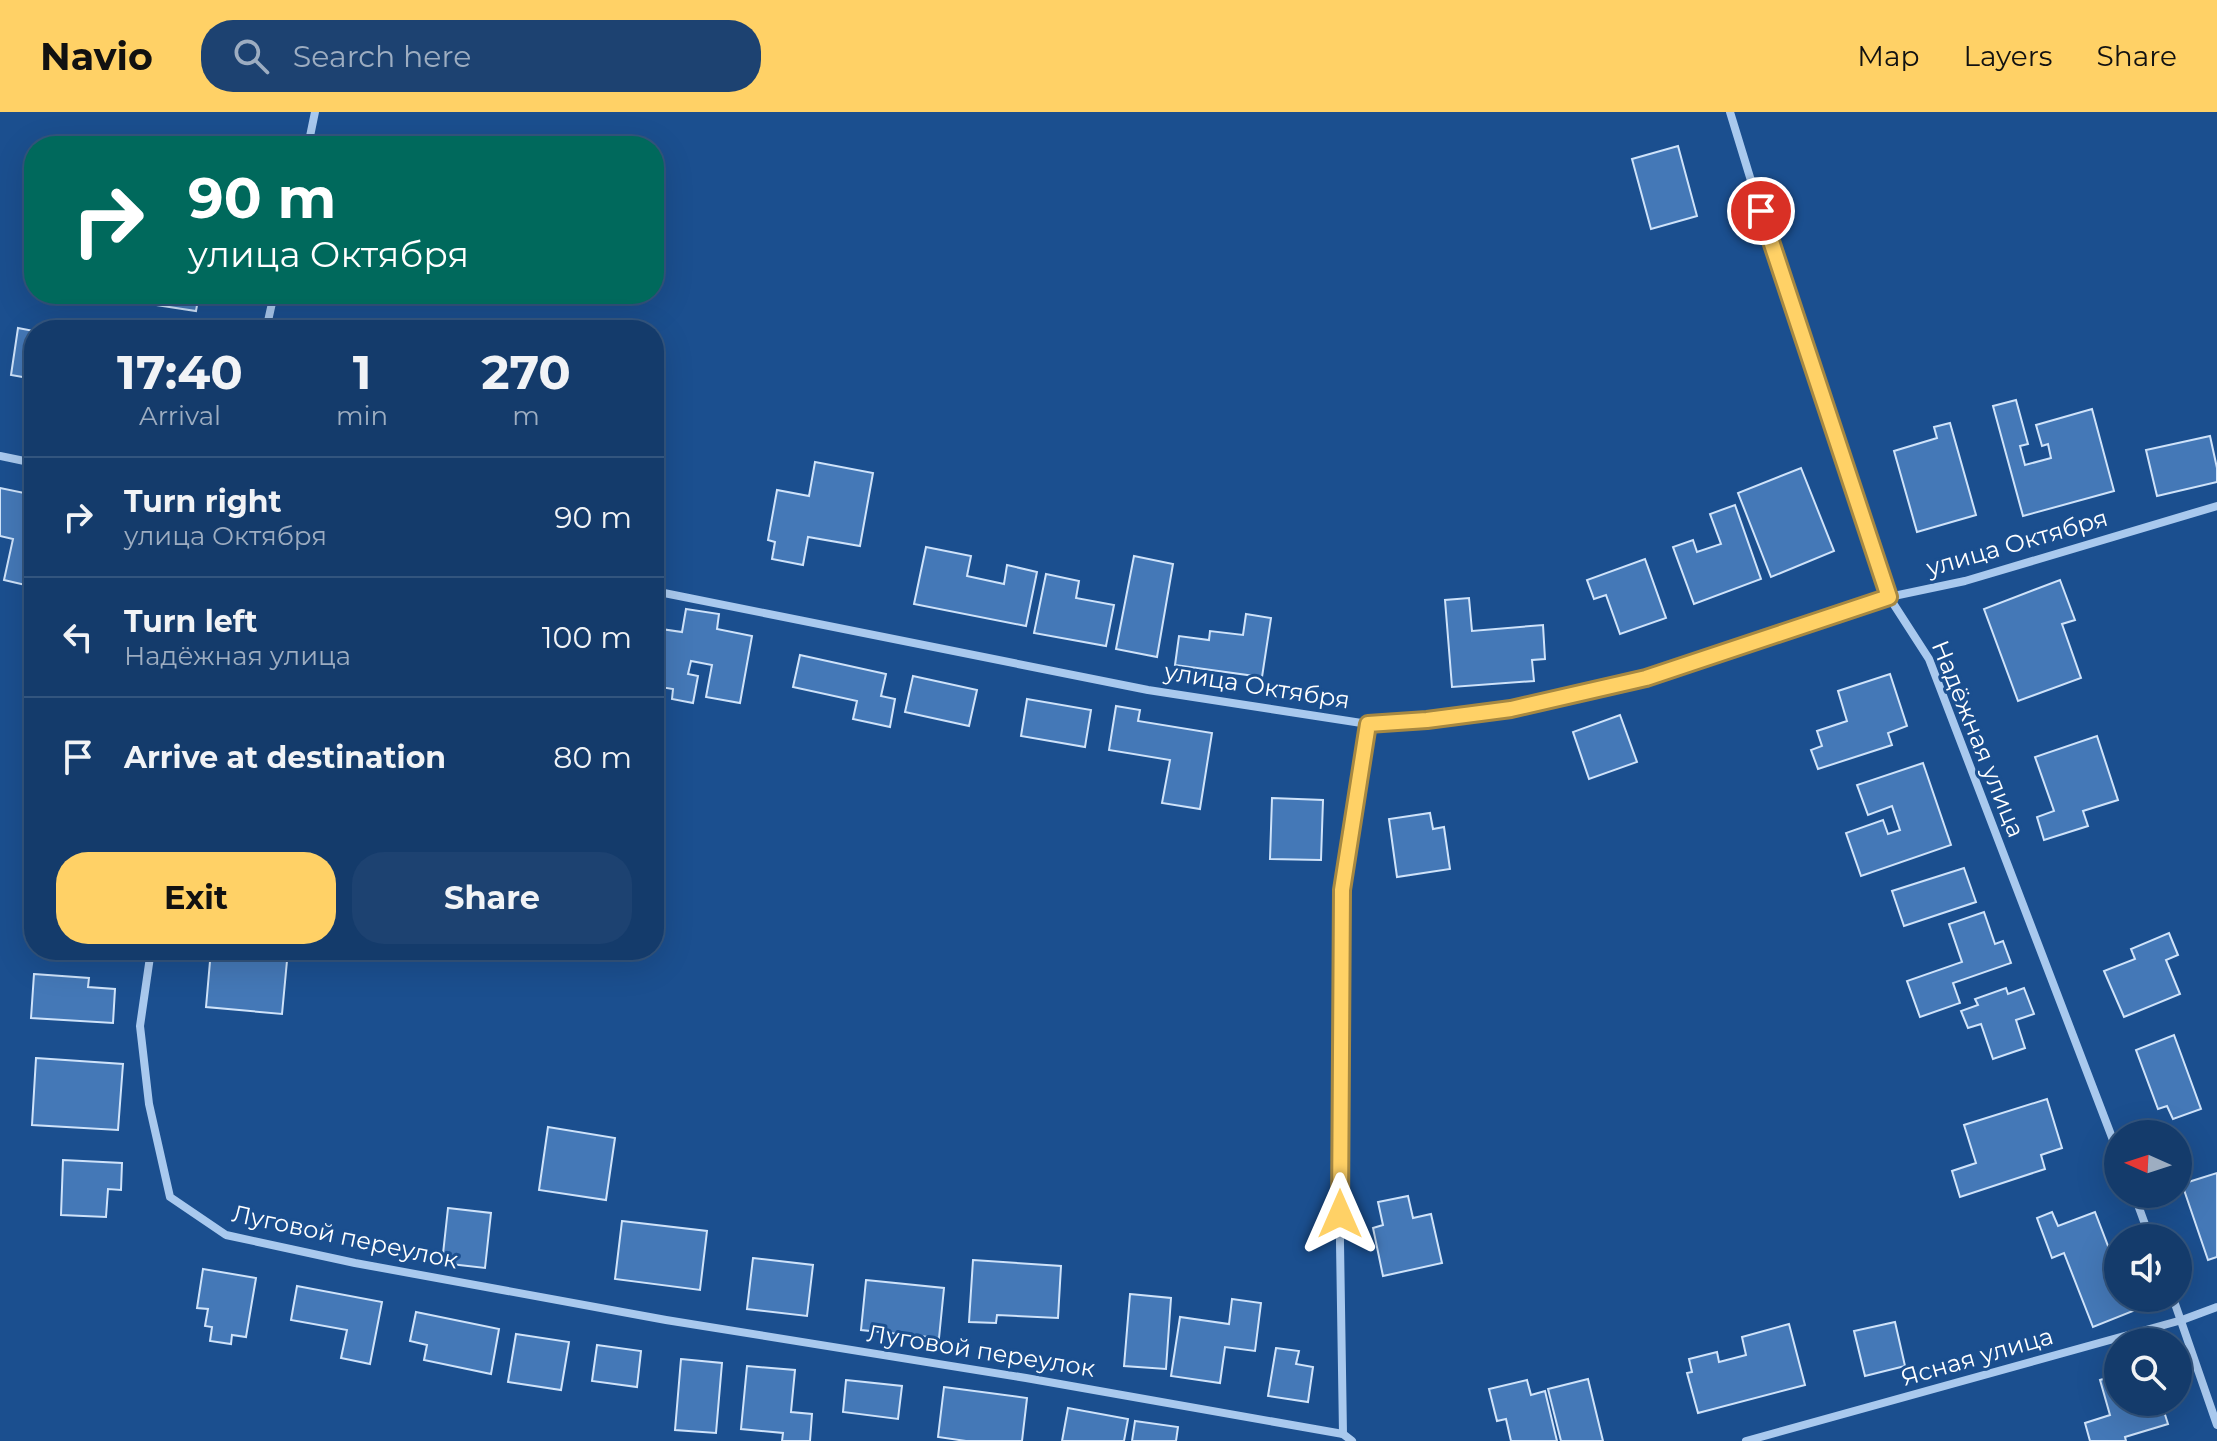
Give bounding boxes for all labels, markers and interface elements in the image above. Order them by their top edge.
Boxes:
search box [201,20,761,92]
text: Navio [40,33,153,80]
icon: search [229,34,273,78]
text: Search here [293,38,471,75]
text: Map [1857,39,1920,73]
text: Layers [1964,39,2053,73]
text: Share [2097,39,2177,73]
text: 90 m [188,164,336,232]
icon: right [56,168,160,272]
pin [1727,177,1795,245]
icon: arrive [1739,189,1783,233]
text: улица Октября [188,232,469,276]
text: 17:40 [117,343,243,401]
text: 1 [353,343,371,401]
text: 270 [481,343,571,401]
text: Arrival [139,400,221,432]
text: min [336,400,388,432]
text: m [512,400,540,432]
text: Turn right [124,483,281,520]
icon: right [56,495,100,539]
text: 90 m [554,499,632,536]
street label: улица Октября [1922,503,2111,583]
text: улица Октября [124,520,327,552]
text: Turn left [124,603,257,640]
icon: left [56,615,100,659]
text: 100 m [542,619,632,656]
street label: Надёжная улица [1926,636,2031,841]
text: Надёжная улица [124,640,351,672]
street label: улица Октября [1161,656,1352,714]
icon: arrive [56,735,100,779]
text: Arrive at destination [124,739,446,776]
text: 80 m [553,739,632,776]
button: Exit [56,852,336,944]
button: Share [352,852,632,944]
north arrow [2104,1120,2192,1208]
map controls [2104,1120,2192,1416]
position arrow [1298,1172,1382,1256]
street label: Луговой переулок [229,1198,461,1275]
button: sound [2104,1224,2192,1312]
street label: Луговой переулок [865,1318,1097,1383]
street label: Ясная улица [1897,1321,2056,1392]
button: search [2104,1328,2192,1416]

